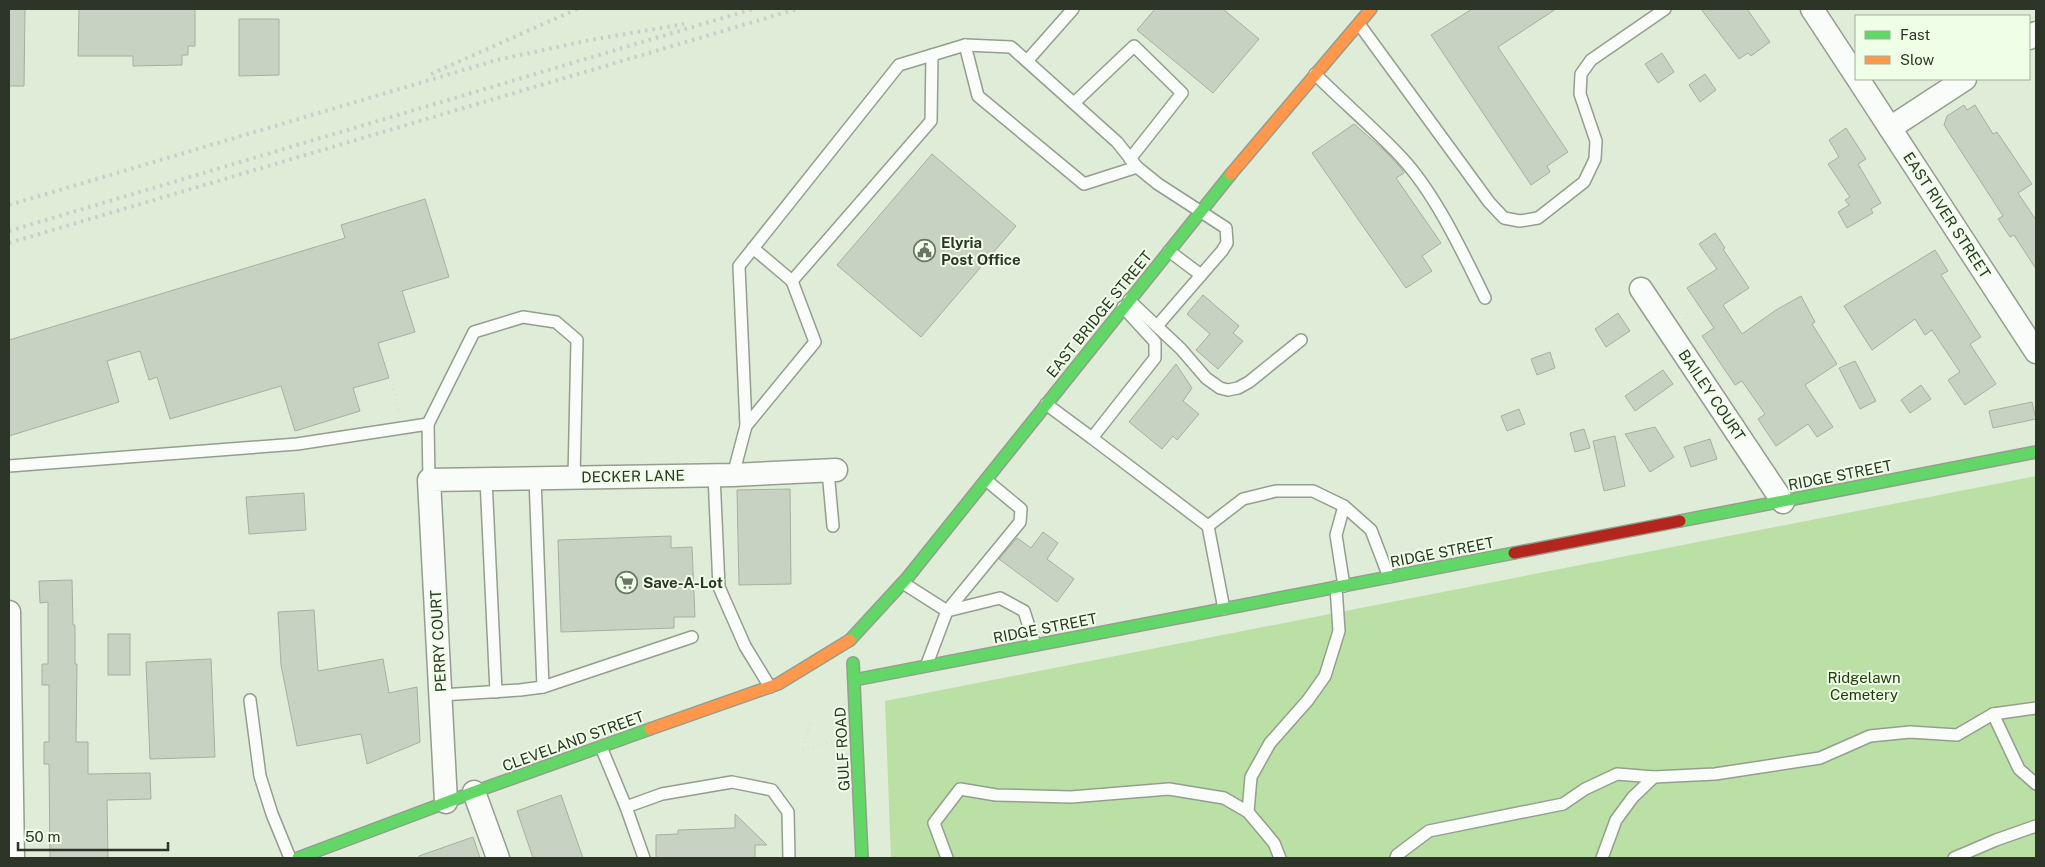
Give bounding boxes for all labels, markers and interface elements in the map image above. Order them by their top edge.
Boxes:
legend [1855,15,2030,80]
text: Fast [1900,26,1930,43]
text: Slow [1900,51,1935,68]
street label: EAST RIVER STREET [1900,149,1994,281]
place label: Elyria Post Office [941,234,1021,268]
public building icon: Elyria Post Office [913,239,937,263]
street label: EAST BRIDGE STREET [1043,247,1155,381]
street label: BAILEY COURT [1675,346,1749,444]
street label: RIDGE STREET [1787,457,1893,493]
street label: DECKER LANE [581,467,685,485]
street label: RIDGE STREET [1389,534,1495,570]
supermarket icon: Save-A-Lot [615,570,639,594]
place label: Save-A-Lot [643,574,723,591]
street label: PERRY COURT [427,589,449,692]
street label: RIDGE STREET [992,610,1098,646]
park label: Ridgelawn Cemetery [1827,669,1901,703]
street label: GULF ROAD [831,706,853,792]
street label: CLEVELAND STREET [500,707,646,775]
scale bar [18,820,168,852]
text: 50 m [25,828,60,845]

